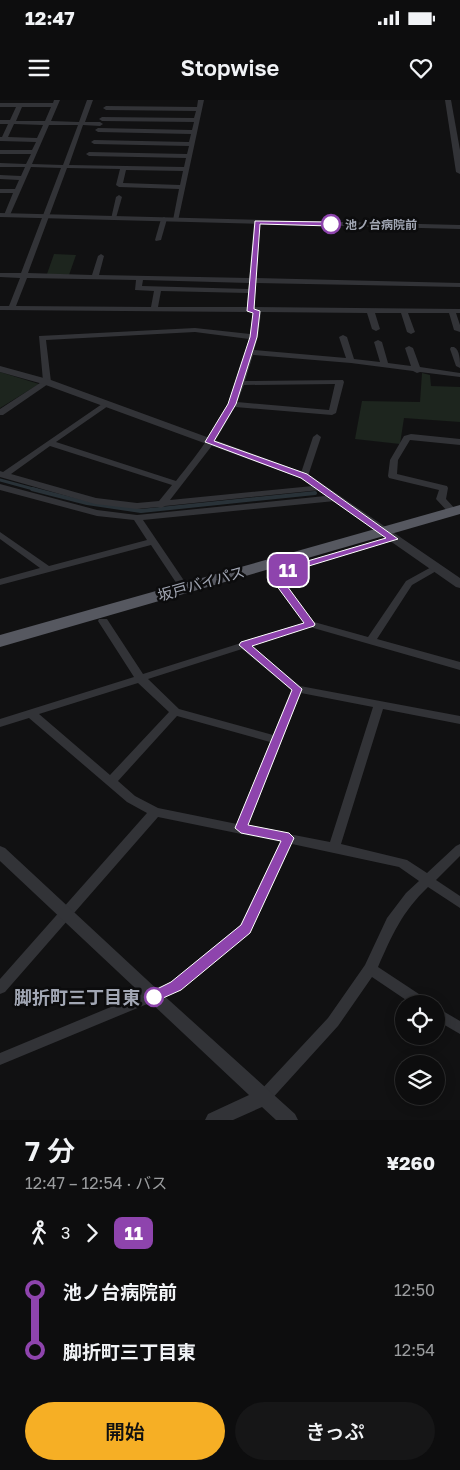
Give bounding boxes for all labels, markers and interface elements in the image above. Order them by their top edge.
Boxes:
text: 12:47 [25,6,75,29]
icon: menu [25,54,53,82]
text: Stopwise [181,54,279,81]
icon: heart [407,54,435,82]
marker: 池ノ台病院前 [321,214,341,234]
place label: 池ノ台病院前 [345,217,417,232]
line badge: 11 [266,554,310,586]
text: 11 [279,559,297,581]
street label: 坂戸バイパス [155,562,247,604]
place label: 脚折町三丁目東 [14,986,140,1008]
marker: 脚折町三丁目東 [144,987,164,1007]
map controls [395,995,445,1105]
button: locate [395,995,445,1045]
button: layers [395,1055,445,1105]
text: 7 分 [25,1134,75,1167]
text: ¥260 [386,1151,435,1174]
text: 12:47 – 12:54 · バス [25,1173,167,1193]
icon: walk [25,1219,53,1247]
icon: forward [78,1219,106,1247]
text: 11 [124,1222,143,1244]
text: 3 [61,1223,70,1243]
text: 池ノ台病院前 [63,1280,177,1303]
text: 12:50 [394,1280,435,1300]
text: 脚折町三丁目東 [63,1340,196,1363]
text: 12:54 [394,1340,435,1360]
button: 開始 [25,1402,225,1460]
button: きっぷ [235,1402,435,1460]

